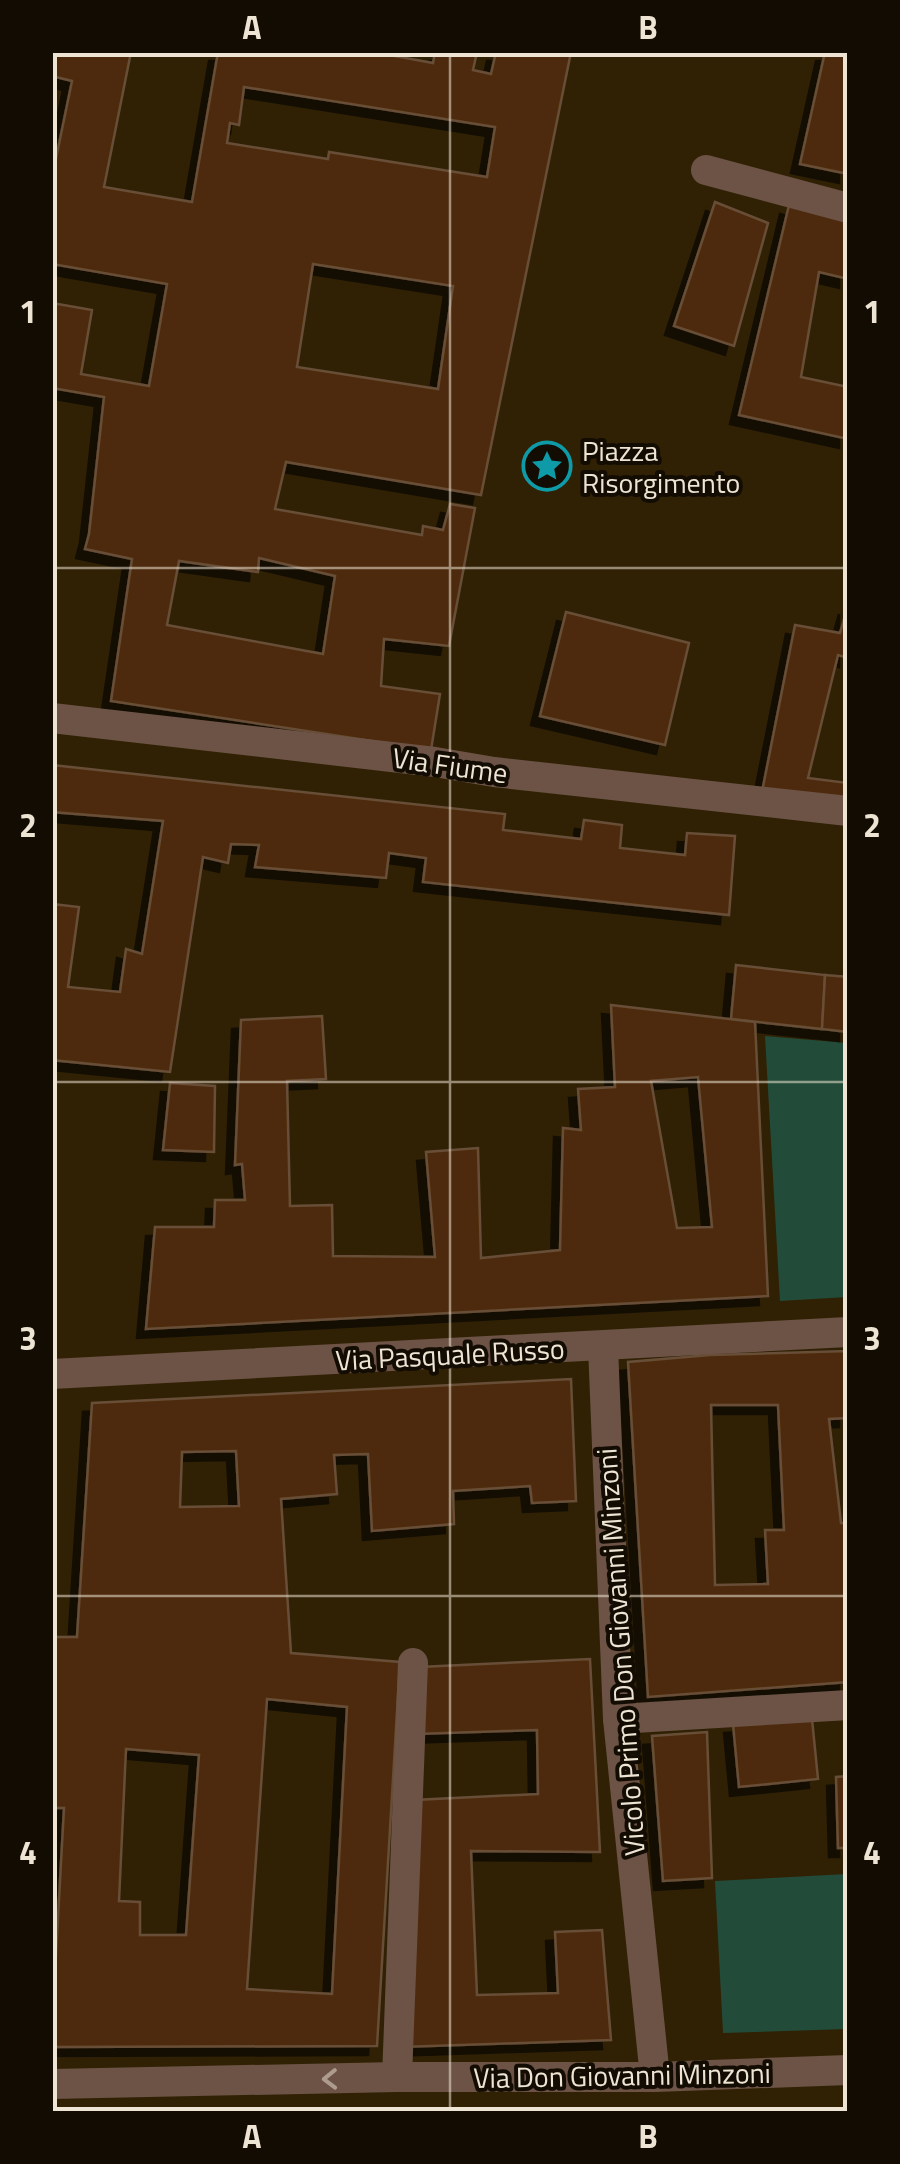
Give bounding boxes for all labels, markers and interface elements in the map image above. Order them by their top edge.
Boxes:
text: A [242,3,262,51]
text: B [638,3,658,51]
text: 1 [19,287,37,335]
text: 1 [863,287,881,335]
place label: Piazza Risorgimento [582,429,740,504]
place icon: Piazza Risorgimento [521,440,573,492]
street label: Via Fiume [390,736,510,794]
text: 2 [19,801,37,849]
text: 2 [863,801,881,849]
text: 3 [19,1314,37,1362]
text: 3 [863,1314,881,1362]
street label: Via Pasquale Russo [334,1327,566,1381]
street label: Vicolo Primo Don Giovanni Minzoni [584,1447,656,1857]
text: 4 [19,1828,37,1876]
text: 4 [863,1828,881,1876]
street label: Via Don Giovanni Minzoni [473,2051,771,2099]
one-way arrow [322,2068,338,2089]
text: A [242,2112,262,2160]
text: B [638,2112,658,2160]

